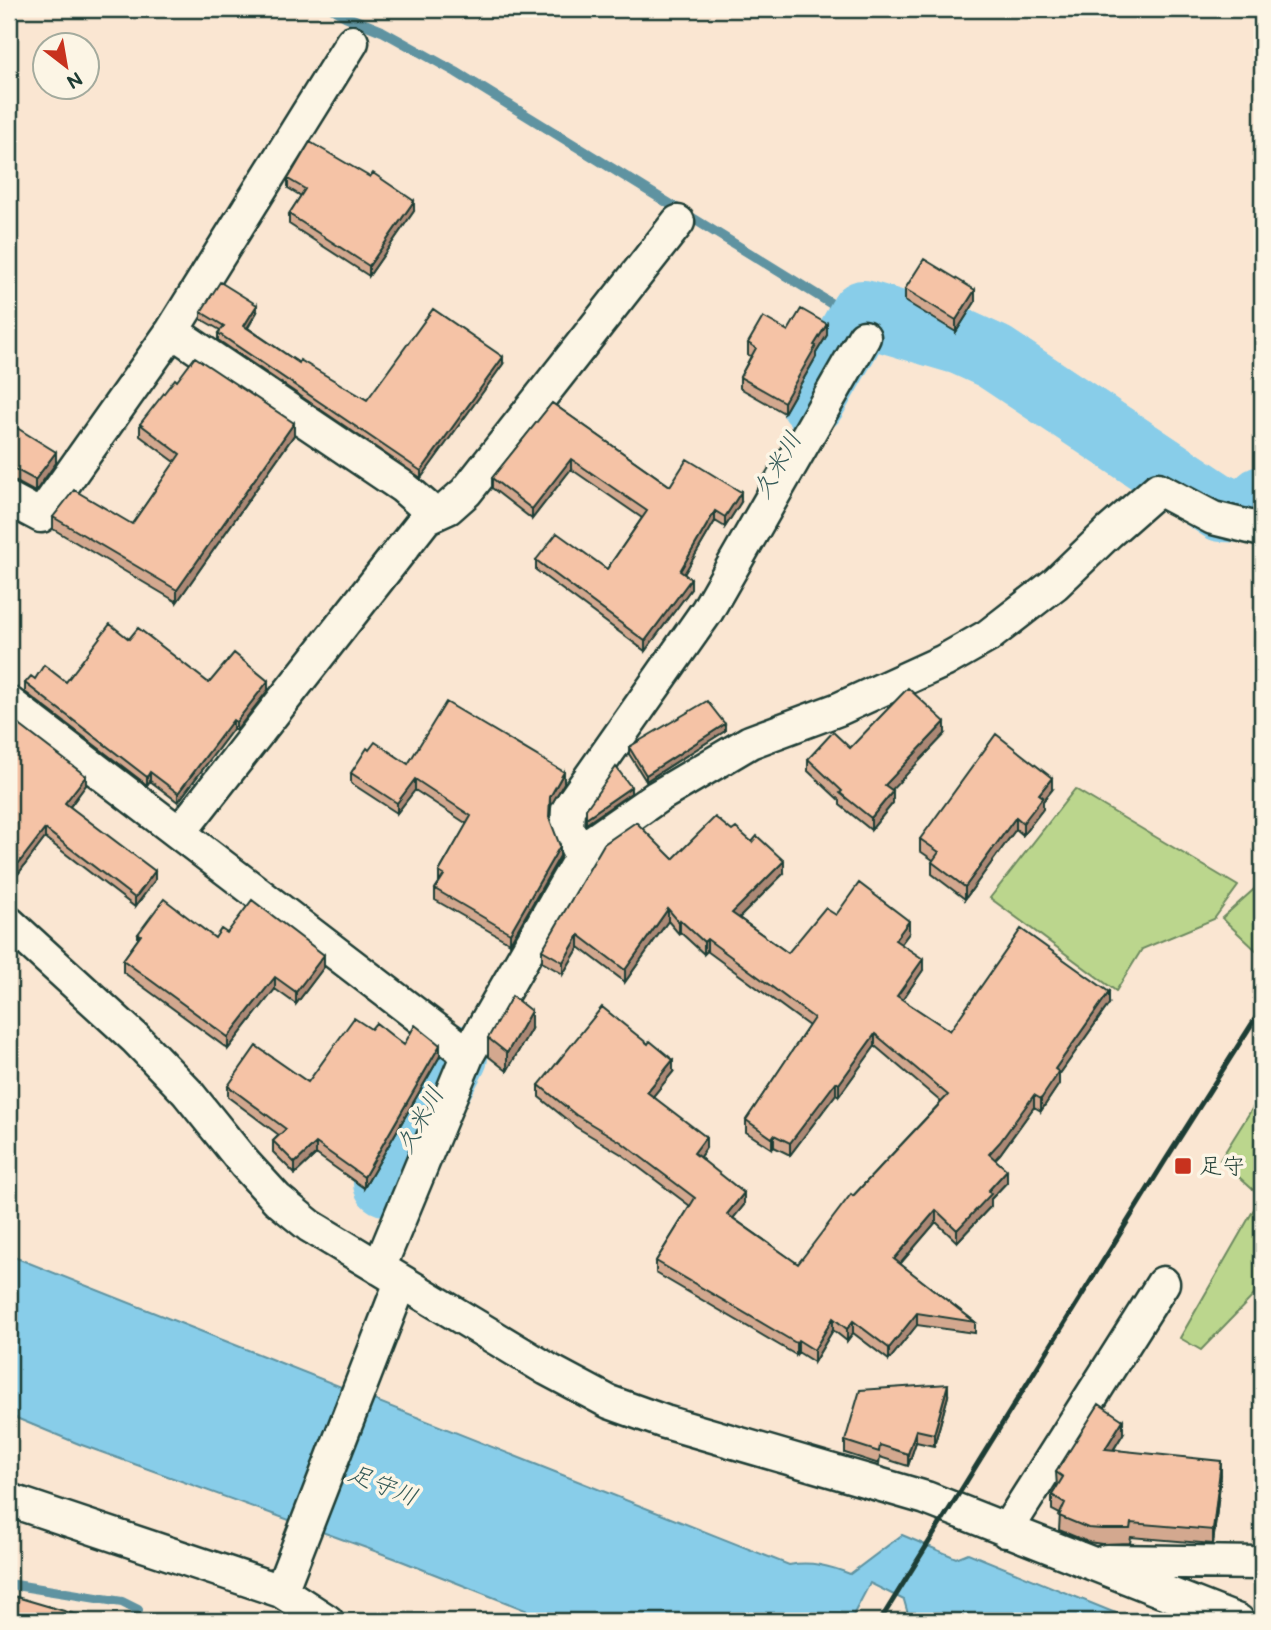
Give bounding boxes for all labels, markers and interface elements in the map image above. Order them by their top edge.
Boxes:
north arrow [32,32,102,102]
text: N [62,66,86,93]
water label: 久米川 [747,427,808,504]
water label: 久米川 [390,1082,451,1159]
place label: 足守 [1199,1153,1245,1181]
marker: 足守 [1173,1156,1193,1176]
water label: 足守川 [344,1459,422,1512]

